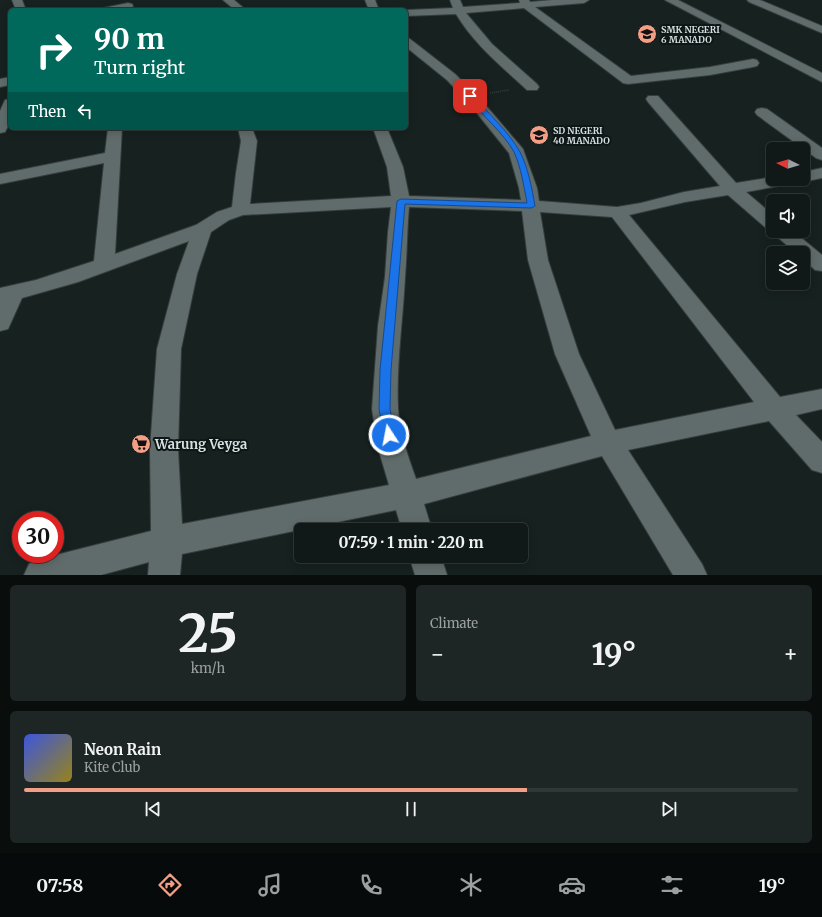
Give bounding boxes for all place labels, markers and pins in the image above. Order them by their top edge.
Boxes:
school or university icon: SMK NEGERI 6 MANADO [636,23,658,45]
place label: SMK NEGERI 6 MANADO [661,24,720,45]
pin [453,79,487,113]
school or university icon: SD NEGERI 40 MANADO [528,124,550,146]
place label: SD NEGERI 40 MANADO [553,125,610,146]
supermarket icon: Warung Veyga [130,433,152,455]
place label: Warung Veyga [154,436,247,453]

